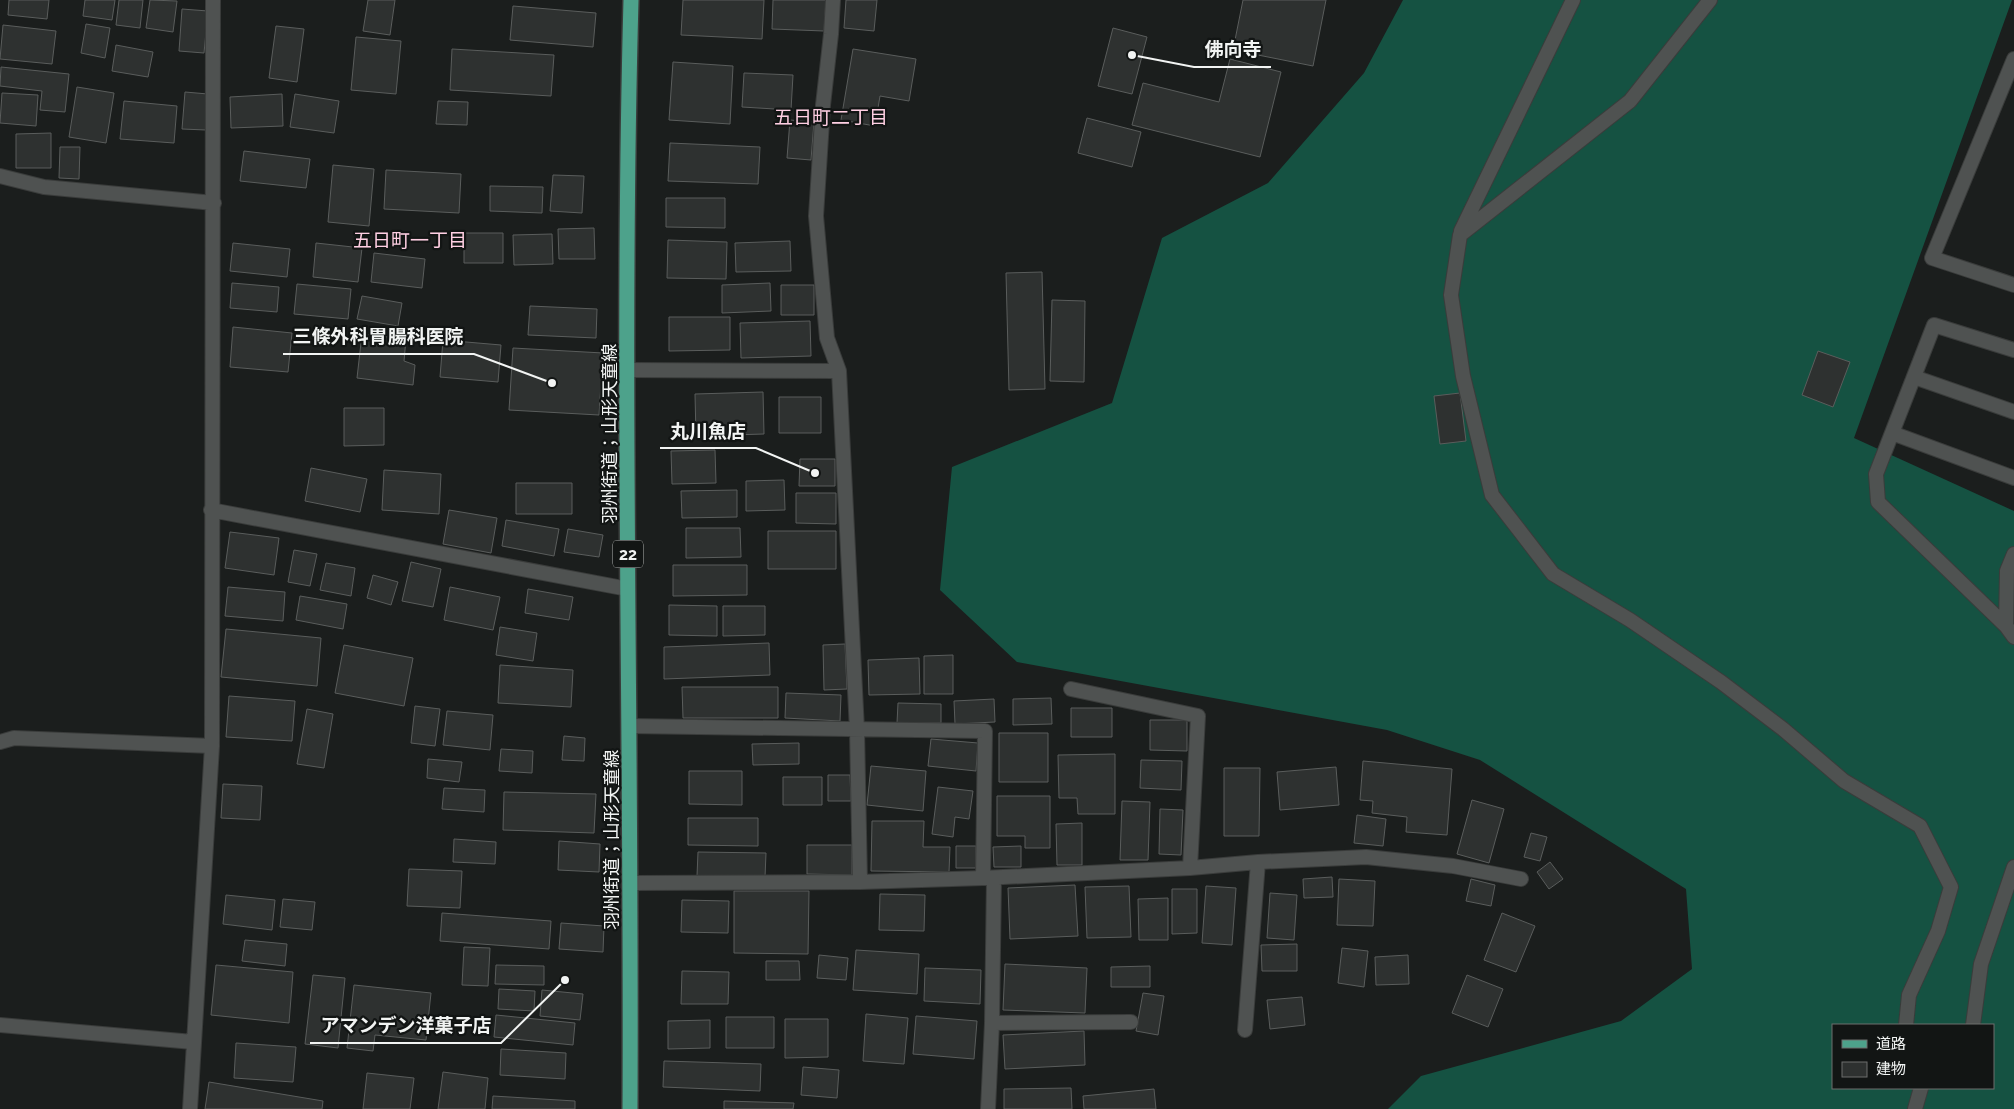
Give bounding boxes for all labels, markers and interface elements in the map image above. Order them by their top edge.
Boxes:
callout: 佛向寺 [1194,33,1271,67]
text: 佛向寺 [1204,38,1262,60]
district label: 五日町二丁目 [774,106,888,128]
district label: 五日町一丁目 [353,229,467,251]
callout: 三條外科胃腸科医院 [283,320,474,354]
text: 三條外科胃腸科医院 [292,325,464,347]
street label: 羽州街道；山形天童線 [599,344,620,524]
callout: 丸川魚店 [660,414,756,448]
text: 丸川魚店 [670,420,746,442]
road number: 22 [613,540,643,568]
street label: 羽州街道；山形天童線 [601,750,622,930]
callout: アマンデン洋菓子店 [310,1009,501,1043]
text: アマンデン洋菓子店 [320,1014,492,1036]
legend [1832,1024,1994,1089]
text: 道路 [1876,1035,1906,1053]
text: 建物 [1876,1060,1906,1078]

